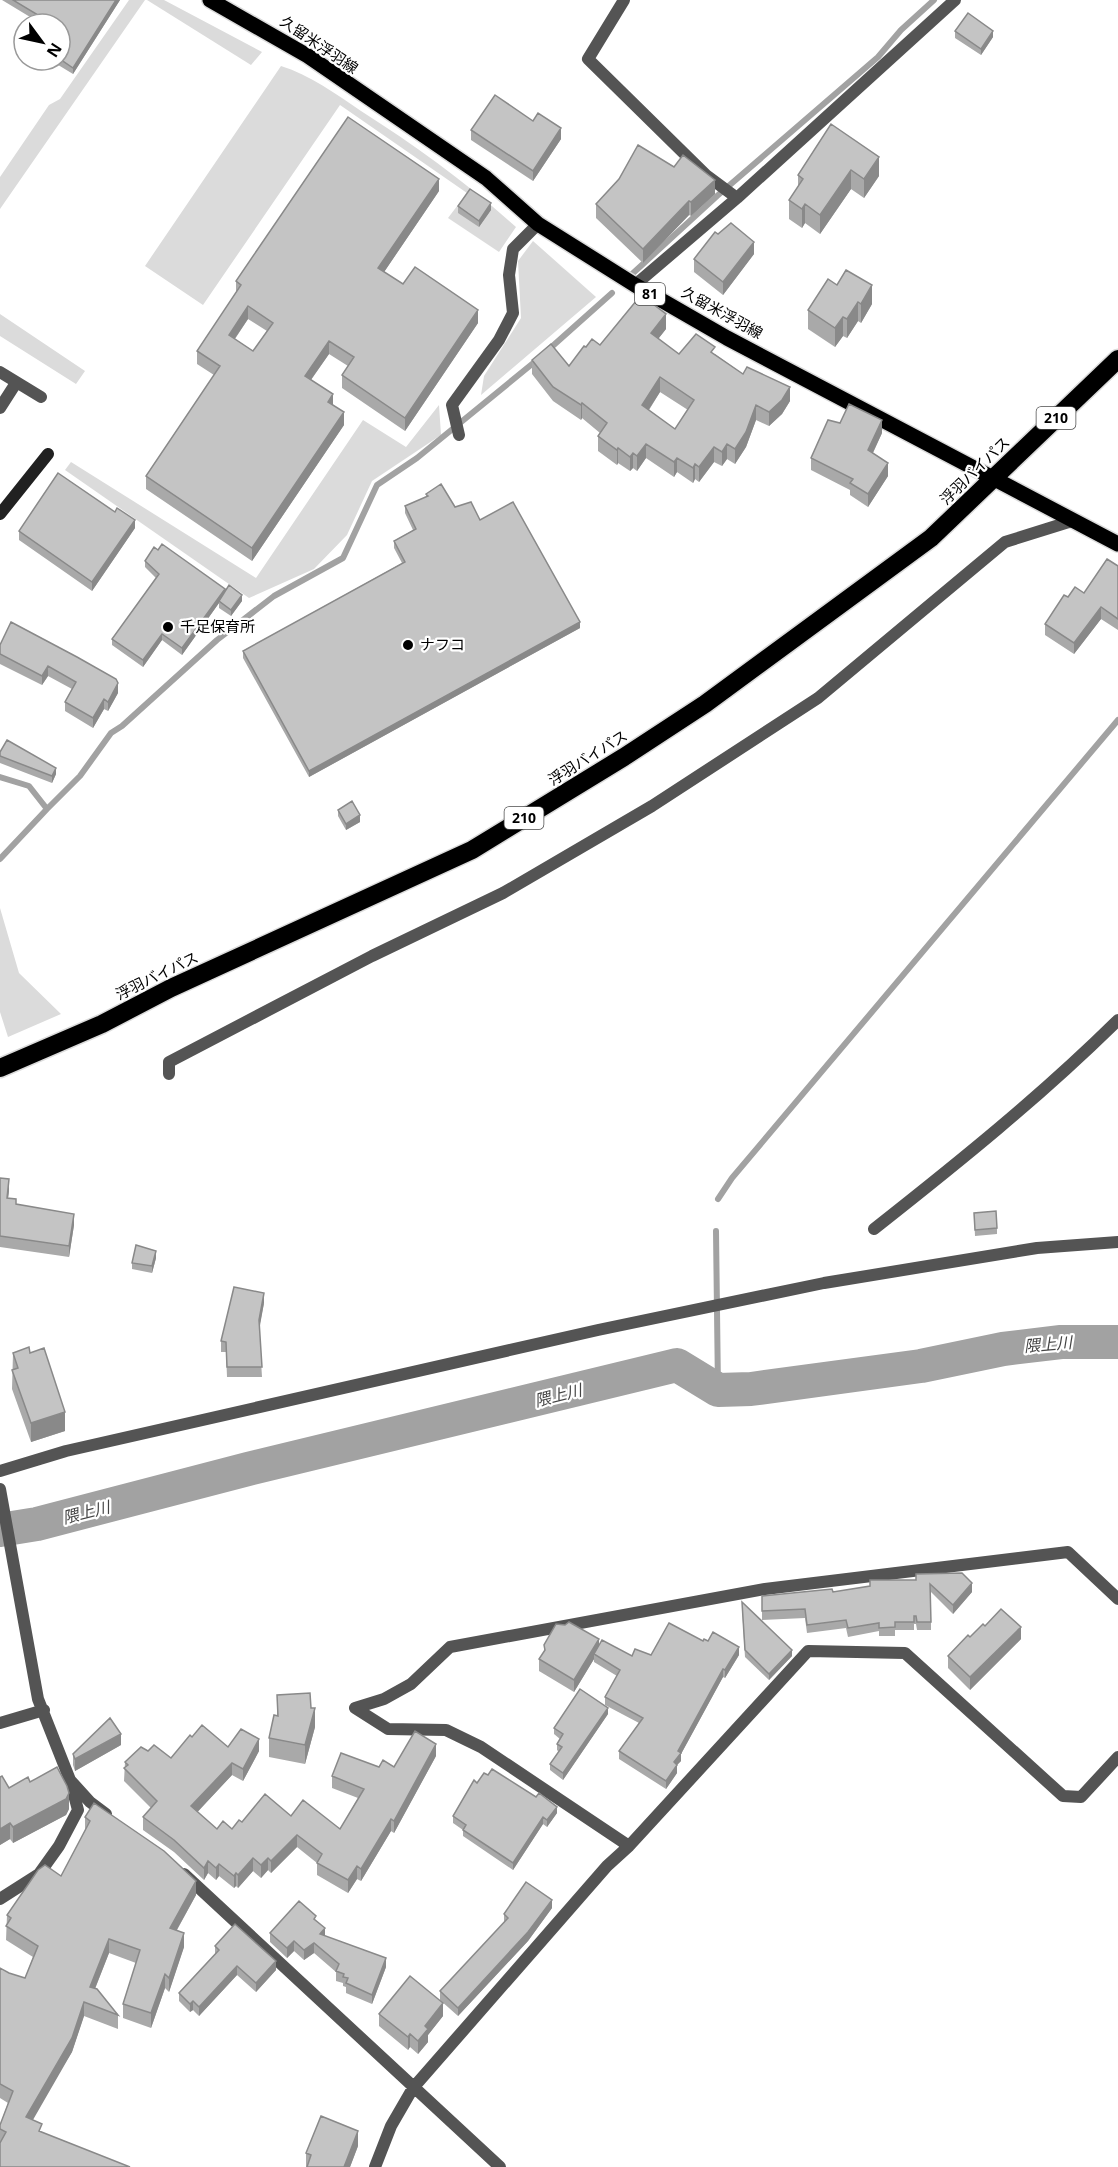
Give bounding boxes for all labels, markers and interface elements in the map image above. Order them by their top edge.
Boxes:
street label: 久留米浮羽線 [277,11,362,78]
north arrow [12,12,72,72]
text: N [42,39,67,62]
street label: 久留米浮羽線 [678,282,767,343]
road number: 81 [635,283,665,305]
road number: 210 [1036,407,1076,429]
street label: 浮羽バイパス [935,432,1014,509]
place label: 千足保育所 [180,616,255,636]
marker: 千足保育所 [161,620,175,634]
place label: ナフコ [420,634,465,654]
marker: ナフコ [401,638,415,652]
street label: 浮羽バイパス [544,725,631,789]
road number: 210 [504,807,544,829]
street label: 浮羽バイパス [112,946,201,1004]
water label: 隈上川 [1023,1331,1075,1357]
water label: 隈上川 [532,1378,586,1411]
water label: 隈上川 [60,1495,114,1528]

